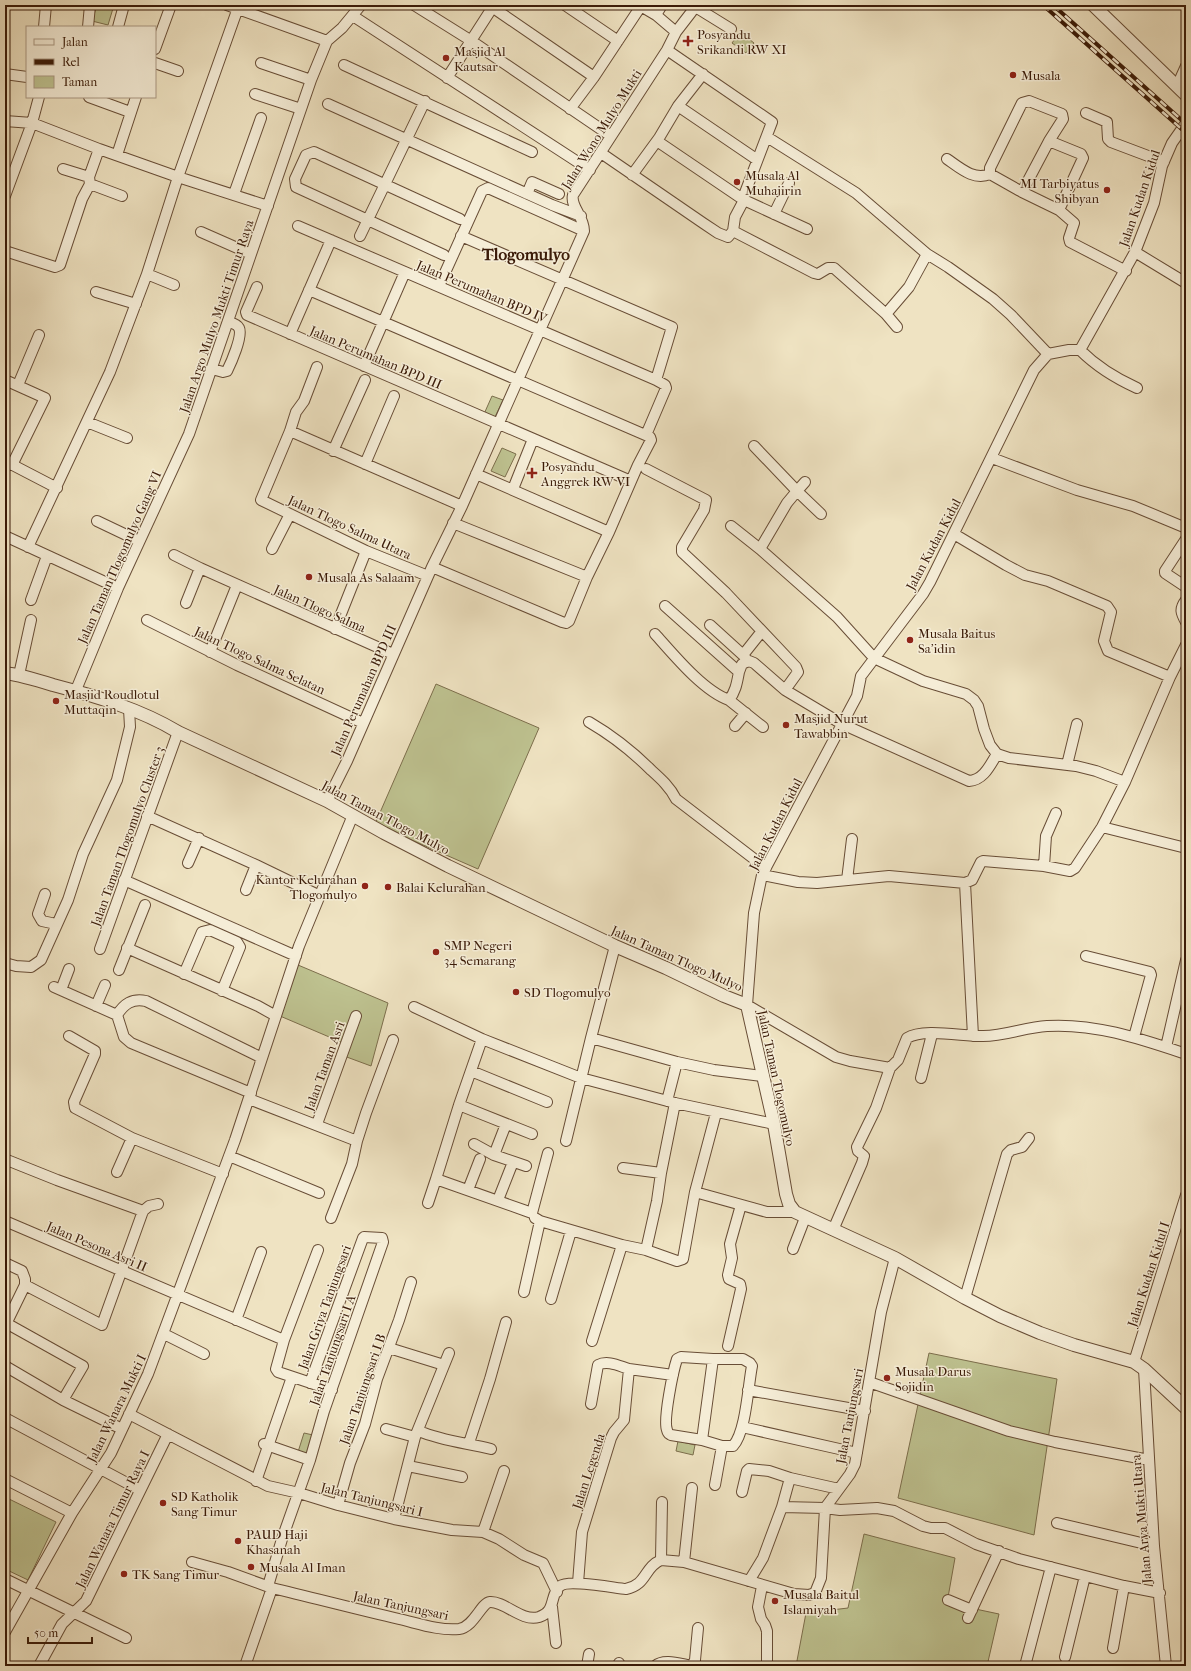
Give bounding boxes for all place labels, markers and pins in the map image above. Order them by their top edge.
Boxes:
place label: Posyandu Srikandi RW XI [697,27,786,57]
marker: Posyandu Srikandi RW XI [682,35,694,47]
place label: Masjid Al Kautsar [454,44,506,74]
marker: Masjid Al Kautsar [441,53,451,63]
place label: Musala [1021,68,1062,83]
marker: Musala [1008,70,1018,80]
place label: Musala Al Muhajirin [745,168,802,198]
place label: MI Tarbiyatus Shibyan [1020,176,1099,206]
marker: Musala Al Muhajirin [732,177,742,187]
marker: MI Tarbiyatus Shibyan [1102,185,1112,195]
place label: Posyandu Anggrek RW VI [540,459,630,489]
marker: Posyandu Anggrek RW VI [526,467,538,479]
place label: Musala As Salaam [317,570,415,585]
marker: Musala As Salaam [304,572,314,582]
place label: Musala Baitus Sa'idin [918,626,996,656]
marker: Musala Baitus Sa'idin [905,635,915,645]
place label: Masjid Roudlotul Muttaqin [64,687,160,717]
marker: Masjid Roudlotul Muttaqin [51,696,61,706]
place label: Masjid Nurut Tawabbin [794,711,869,741]
marker: Masjid Nurut Tawabbin [781,720,791,730]
place label: Kantor Kelurahan Tlogomulyo [256,872,357,902]
place label: Balai Kelurahan [396,880,486,895]
marker: Kantor Kelurahan Tlogomulyo [360,881,370,891]
marker: Balai Kelurahan [383,882,393,892]
place label: SMP Negeri 34 Semarang [444,938,517,968]
marker: SMP Negeri 34 Semarang [431,947,441,957]
place label: SD Tlogomulyo [524,985,611,1000]
marker: SD Tlogomulyo [511,987,521,997]
place label: Musala Darus Sojidin [895,1364,971,1394]
marker: Musala Darus Sojidin [882,1373,892,1383]
place label: SD Katholik Sang Timur [171,1489,239,1519]
marker: SD Katholik Sang Timur [158,1498,168,1508]
place label: PAUD Haji Khasanah [246,1527,308,1557]
marker: PAUD Haji Khasanah [233,1536,243,1546]
place label: Musala Al Iman [259,1560,346,1575]
marker: Musala Al Iman [246,1562,256,1572]
place label: TK Sang Timur [132,1567,219,1582]
marker: TK Sang Timur [119,1569,129,1579]
place label: Musala Baitul Islamiyah [783,1587,860,1617]
marker: Musala Baitul Islamiyah [770,1596,780,1606]

